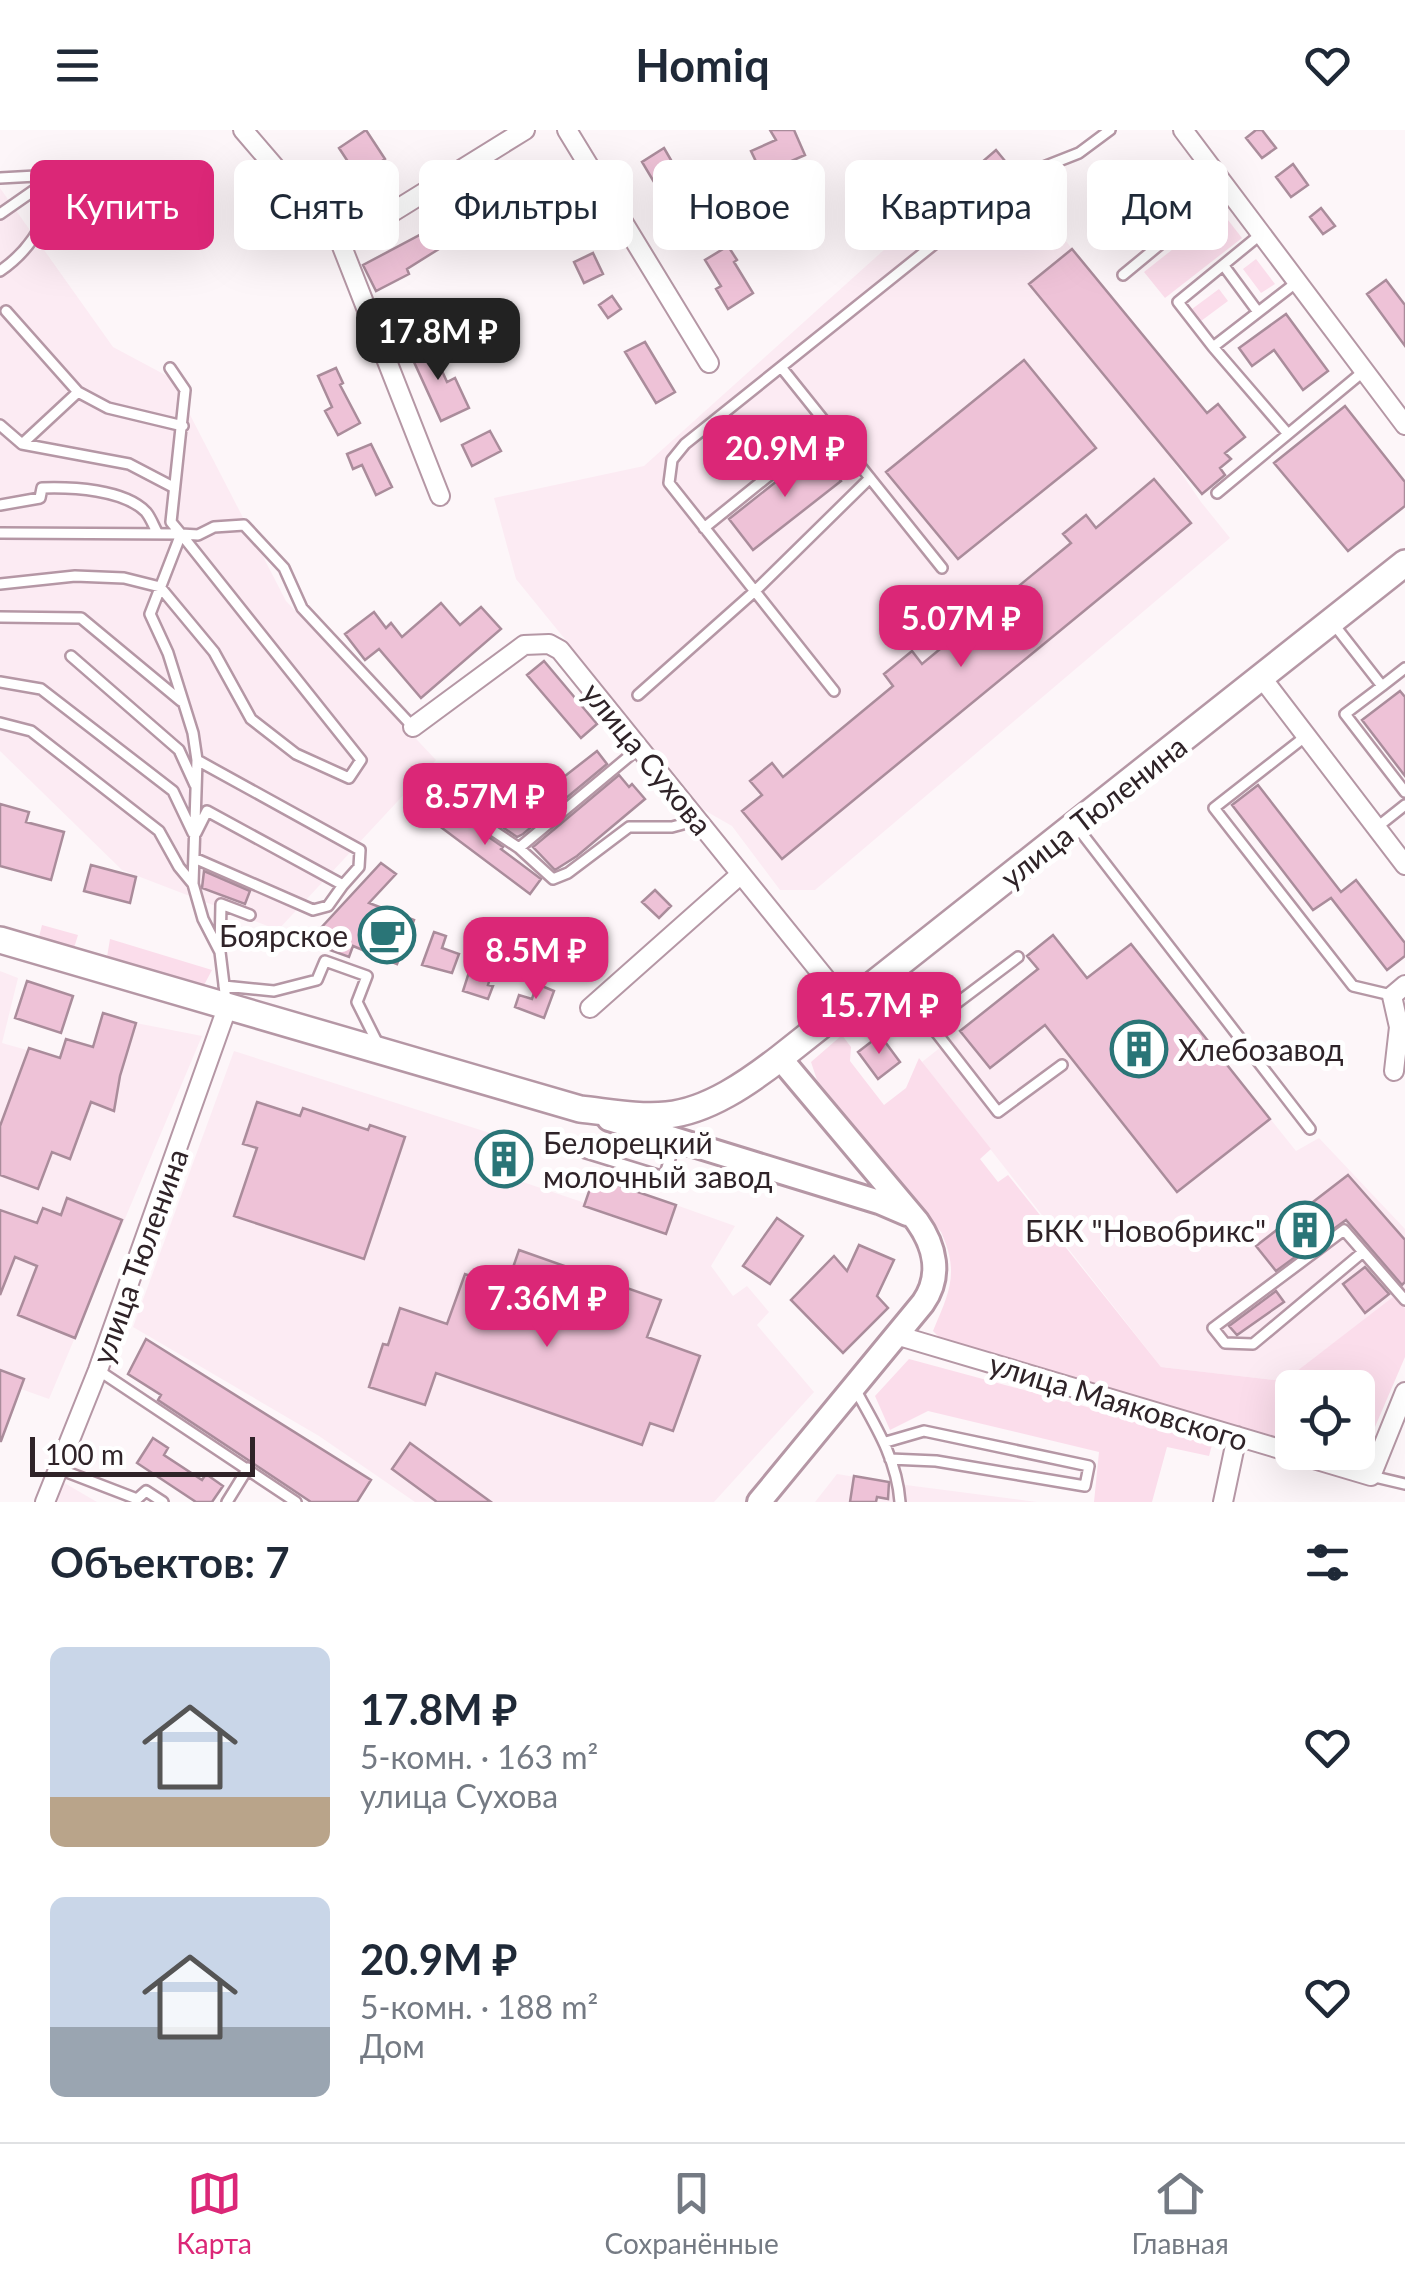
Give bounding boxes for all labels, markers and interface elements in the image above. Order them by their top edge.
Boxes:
icon: menu [50,38,105,93]
text: Homiq [635,38,770,92]
icon: heart [1300,38,1355,93]
chip: Купить [30,160,214,250]
chip: Снять [234,160,399,250]
chip: Фильтры [419,160,633,250]
chip: Новое [653,160,825,250]
chip: Квартира [845,160,1067,250]
chip: Дом [1087,160,1228,250]
pin: 17.8M ₽ [346,298,530,383]
text: 17.8M ₽ [378,311,498,350]
pin: 20.9M ₽ [693,415,877,500]
text: 20.9M ₽ [725,428,845,467]
pin: 5.07M ₽ [869,585,1053,670]
text: 5.07M ₽ [901,598,1021,637]
street label: улица Сухова [576,675,720,841]
street label: улица Тюленина [993,727,1193,895]
pin: 8.57M ₽ [393,763,577,848]
text: 8.57M ₽ [425,776,545,815]
cafe icon: Боярское [357,905,417,965]
place label: Боярское [219,917,348,953]
pin: 8.5M ₽ [455,917,617,1002]
text: 8.5M ₽ [485,930,587,969]
pin: 15.7M ₽ [787,972,971,1057]
text: 15.7M ₽ [819,985,939,1024]
building icon: Хлебозавод [1109,1019,1169,1079]
place label: Хлебозавод [1178,1031,1343,1067]
place label: Белорецкий молочный завод [543,1124,772,1194]
building icon: Белорецкий молочный завод [474,1129,534,1189]
street label: улица Тюленина [83,1143,195,1369]
building icon: БКК "Новобрикс" [1275,1200,1335,1260]
place label: БКК "Новобрикс" [1025,1212,1266,1248]
pin: 7.36M ₽ [455,1265,639,1350]
text: 7.36M ₽ [487,1278,607,1317]
street label: улица Маяковского [985,1345,1253,1457]
map controls [1275,1370,1375,1470]
button: locate [1275,1370,1375,1470]
scale bar [30,1432,255,1476]
text: 100 m [45,1437,124,1471]
icon: filters [1300,1535,1355,1590]
text: Объектов: 7 [50,1537,290,1587]
text: 17.8M ₽ [360,1684,517,1734]
icon: home [130,1687,250,1807]
icon: heart [1300,1720,1355,1775]
text: 5-комн. · 163 m² [360,1737,598,1776]
text: улица Сухова [360,1776,558,1815]
text: 20.9M ₽ [360,1934,517,1984]
icon: home [130,1937,250,2057]
icon: heart [1300,1970,1355,2025]
text: 5-комн. · 188 m² [360,1987,598,2026]
text: Дом [360,2026,425,2065]
tab: Карта [176,2166,252,2260]
tab: Сохранённые [605,2166,779,2260]
tab: Главная [1131,2166,1229,2260]

